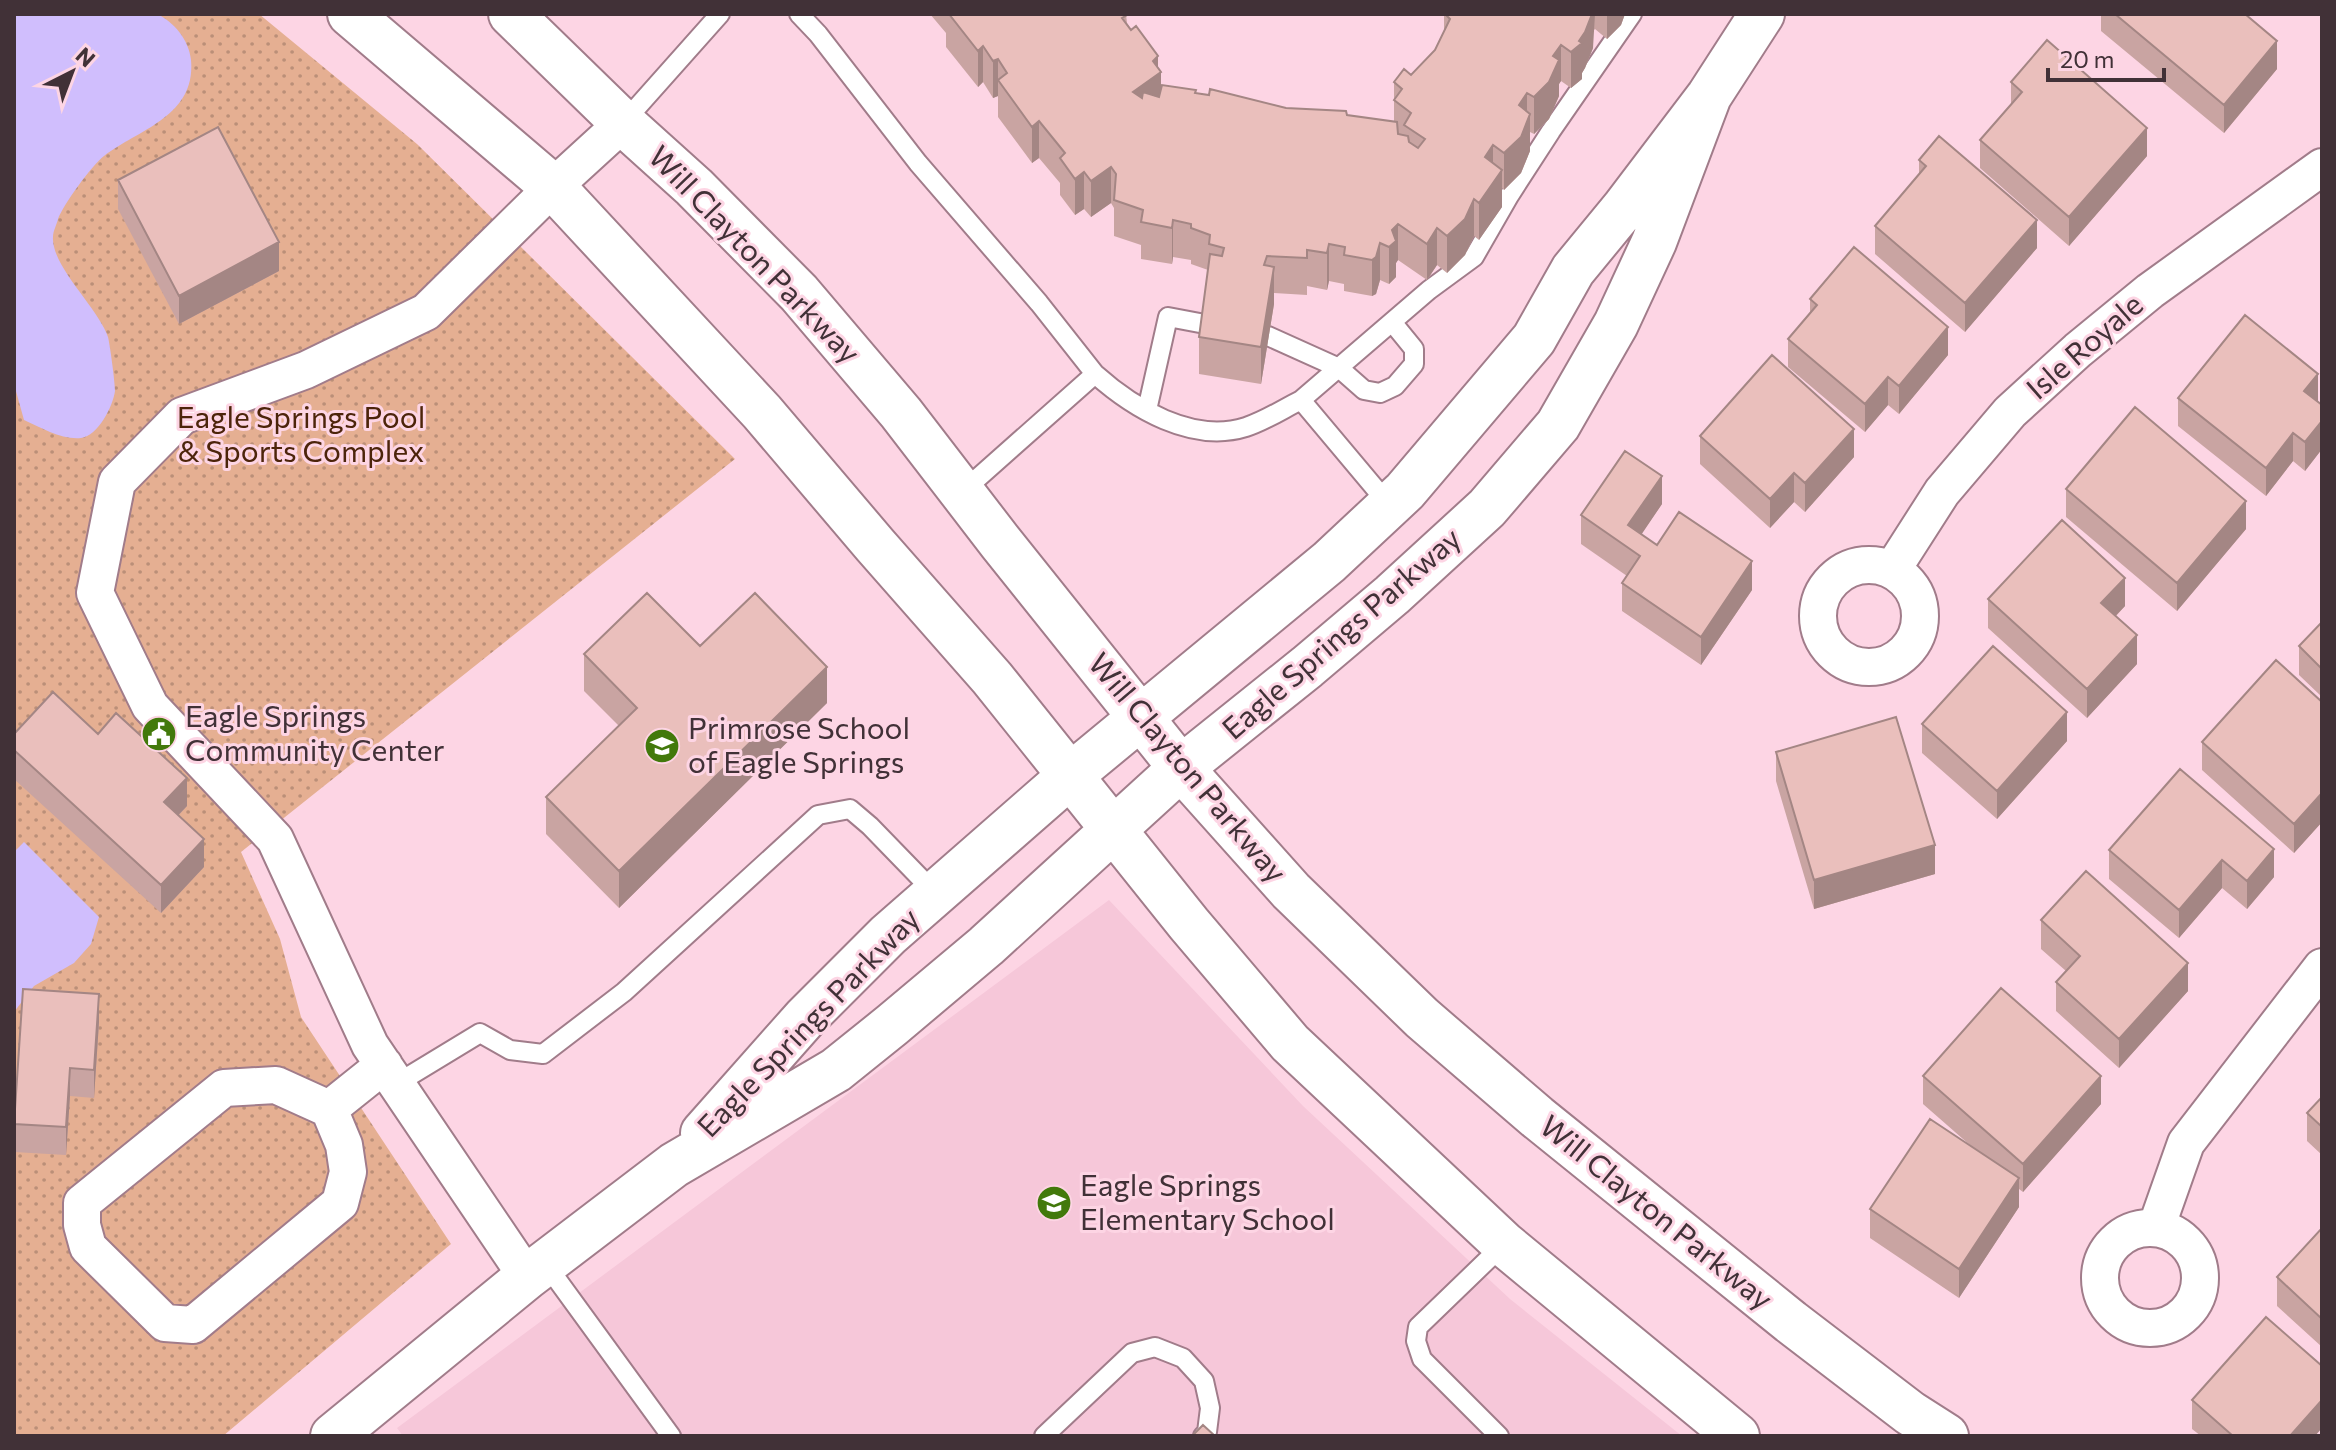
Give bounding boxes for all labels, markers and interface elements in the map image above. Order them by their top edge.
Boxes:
north arrow [32,32,112,112]
scale bar [2048,32,2164,82]
text: N [71,41,101,72]
text: 20 m [2060,44,2114,73]
street label: Will Clayton Parkway [642,137,869,370]
street label: Isle Royale [2018,285,2149,406]
park label: Eagle Springs Pool & Sports Complex [177,397,425,468]
street label: Eagle Springs Parkway [1213,518,1467,746]
street label: Will Clayton Parkway [1082,644,1296,889]
place label: Eagle Springs Community Center [185,696,445,767]
place label: Primrose School of Eagle Springs [688,708,910,779]
public building icon: Eagle Springs Community Center [140,715,178,753]
school or university icon: Primrose School of Eagle Springs [643,727,681,765]
street label: Eagle Springs Parkway [688,899,926,1144]
street label: Will Clayton Parkway [1534,1106,1781,1316]
place label: Eagle Springs Elementary School [1080,1165,1335,1236]
school or university icon: Eagle Springs Elementary School [1035,1184,1073,1222]

